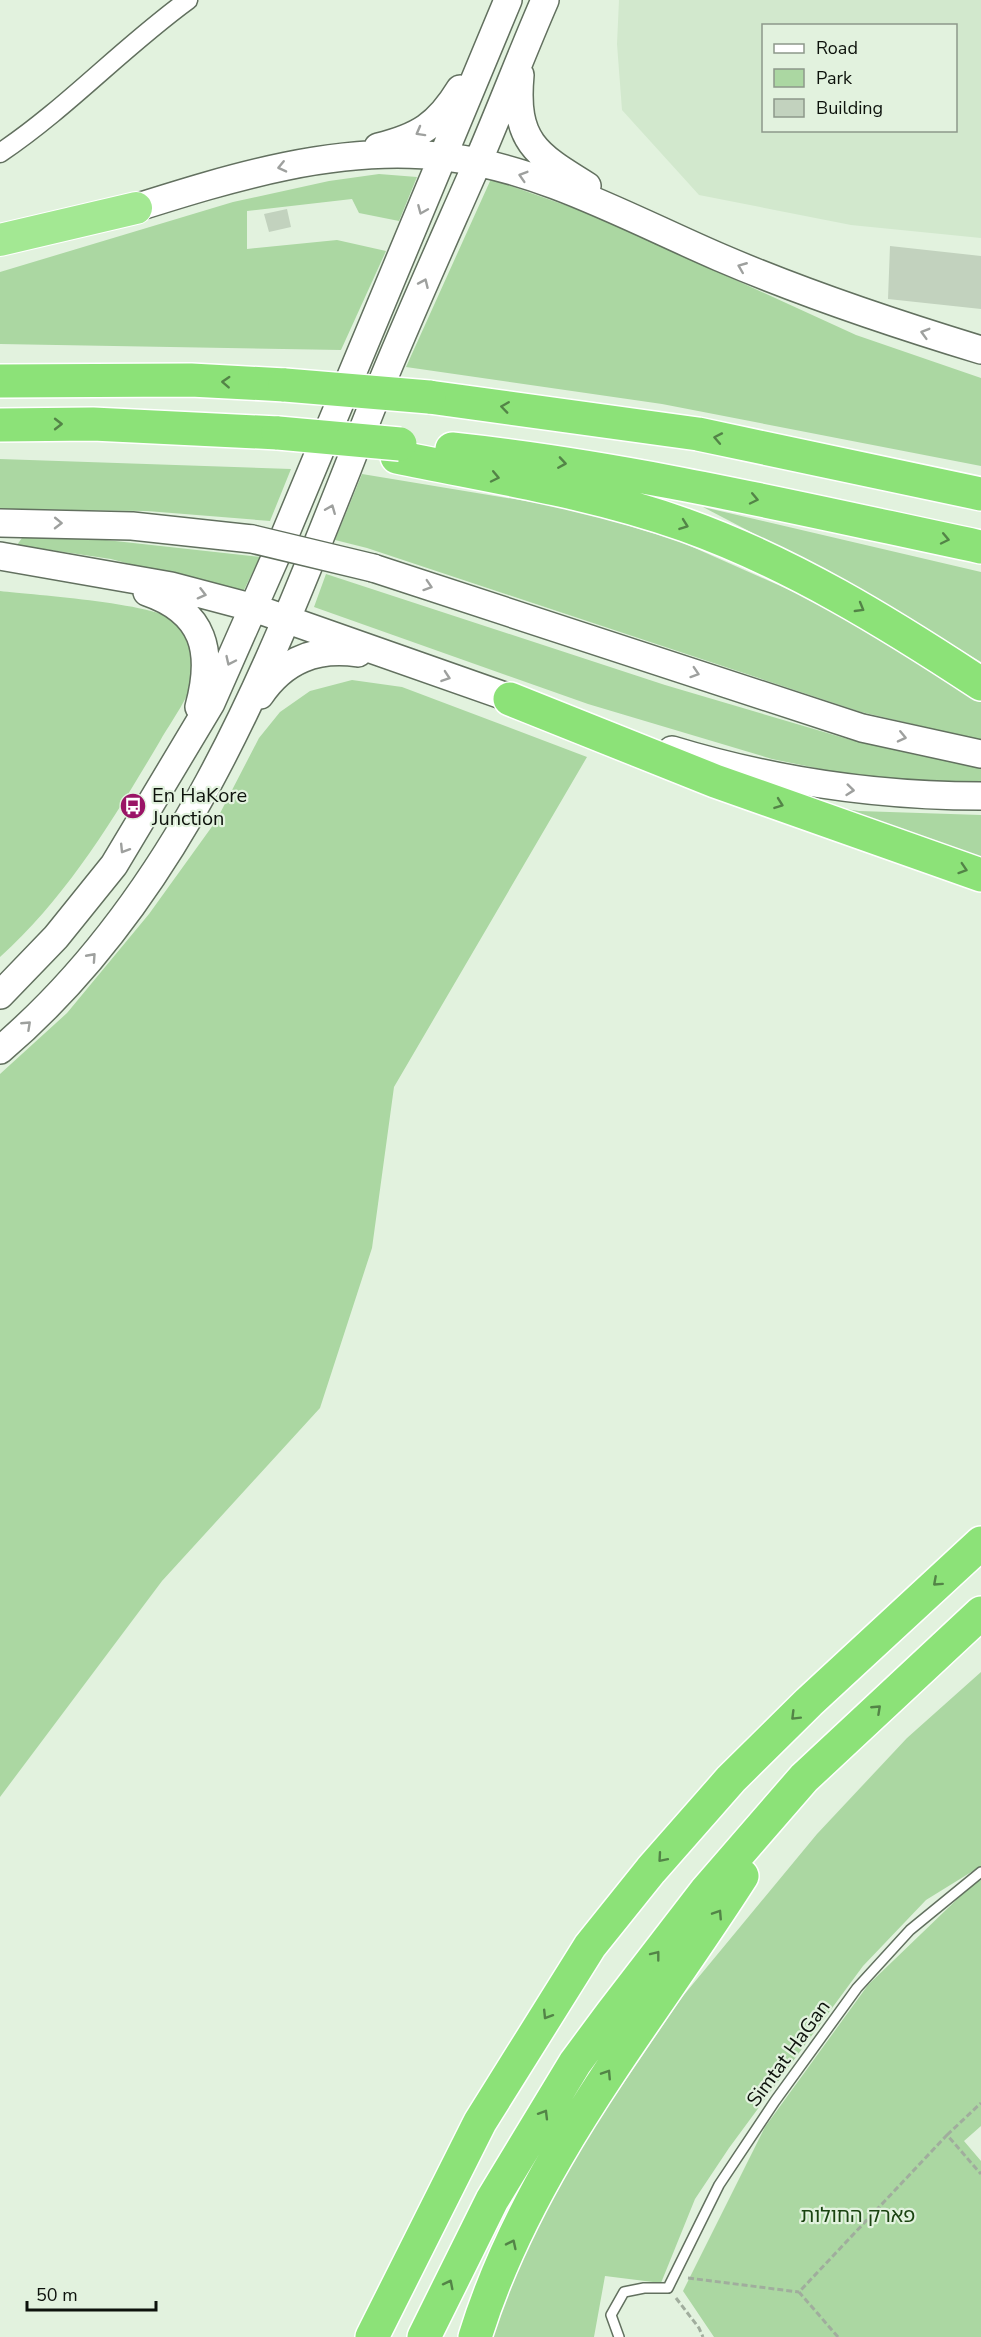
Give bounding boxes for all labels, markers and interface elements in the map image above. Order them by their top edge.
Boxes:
legend [762,24,957,132]
text: Road [816,36,858,60]
text: Park [816,66,853,90]
text: Building [816,96,883,120]
one-way arrow [416,125,426,136]
one-way arrow [277,160,287,173]
one-way arrow [518,171,529,183]
one-way arrow [417,204,429,215]
one-way arrow [737,262,748,274]
one-way arrow [417,278,429,289]
one-way arrow [920,328,931,340]
one-way arrow [222,375,231,388]
one-way arrow [500,401,509,414]
one-way arrow [54,418,63,430]
one-way arrow [714,433,724,446]
one-way arrow [558,457,567,469]
one-way arrow [490,470,500,483]
one-way arrow [749,492,759,505]
one-way arrow [324,504,336,515]
one-way arrow [54,516,63,529]
one-way arrow [678,518,689,531]
one-way arrow [939,532,949,545]
one-way arrow [422,579,433,592]
one-way arrow [196,587,207,599]
one-way arrow [854,601,864,613]
one-way arrow [226,655,238,666]
one-way arrow [689,666,700,678]
one-way arrow [441,669,451,682]
one-way arrow [896,730,906,743]
place label: En HaKore Junction [151,782,247,832]
one-way arrow [845,783,854,796]
bus stop icon: En HaKore Junction [118,791,148,821]
one-way arrow [774,796,784,809]
one-way arrow [120,842,131,853]
one-way arrow [957,862,968,874]
one-way arrow [85,953,96,964]
one-way arrow [19,1022,30,1033]
one-way arrow [934,1575,944,1586]
one-way arrow [870,1705,881,1716]
one-way arrow [792,1708,803,1719]
one-way arrow [658,1851,669,1862]
one-way arrow [711,1909,722,1920]
one-way arrow [649,1951,660,1962]
street label: Simtat HaGan [740,1994,836,2112]
one-way arrow [542,2009,554,2019]
one-way arrow [600,2070,611,2081]
one-way arrow [537,2110,549,2120]
park label: פארק החולות [801,2202,915,2229]
one-way arrow [504,2239,516,2250]
scale bar [27,2274,156,2312]
one-way arrow [442,2280,453,2291]
text: 50 m [36,2283,78,2307]

